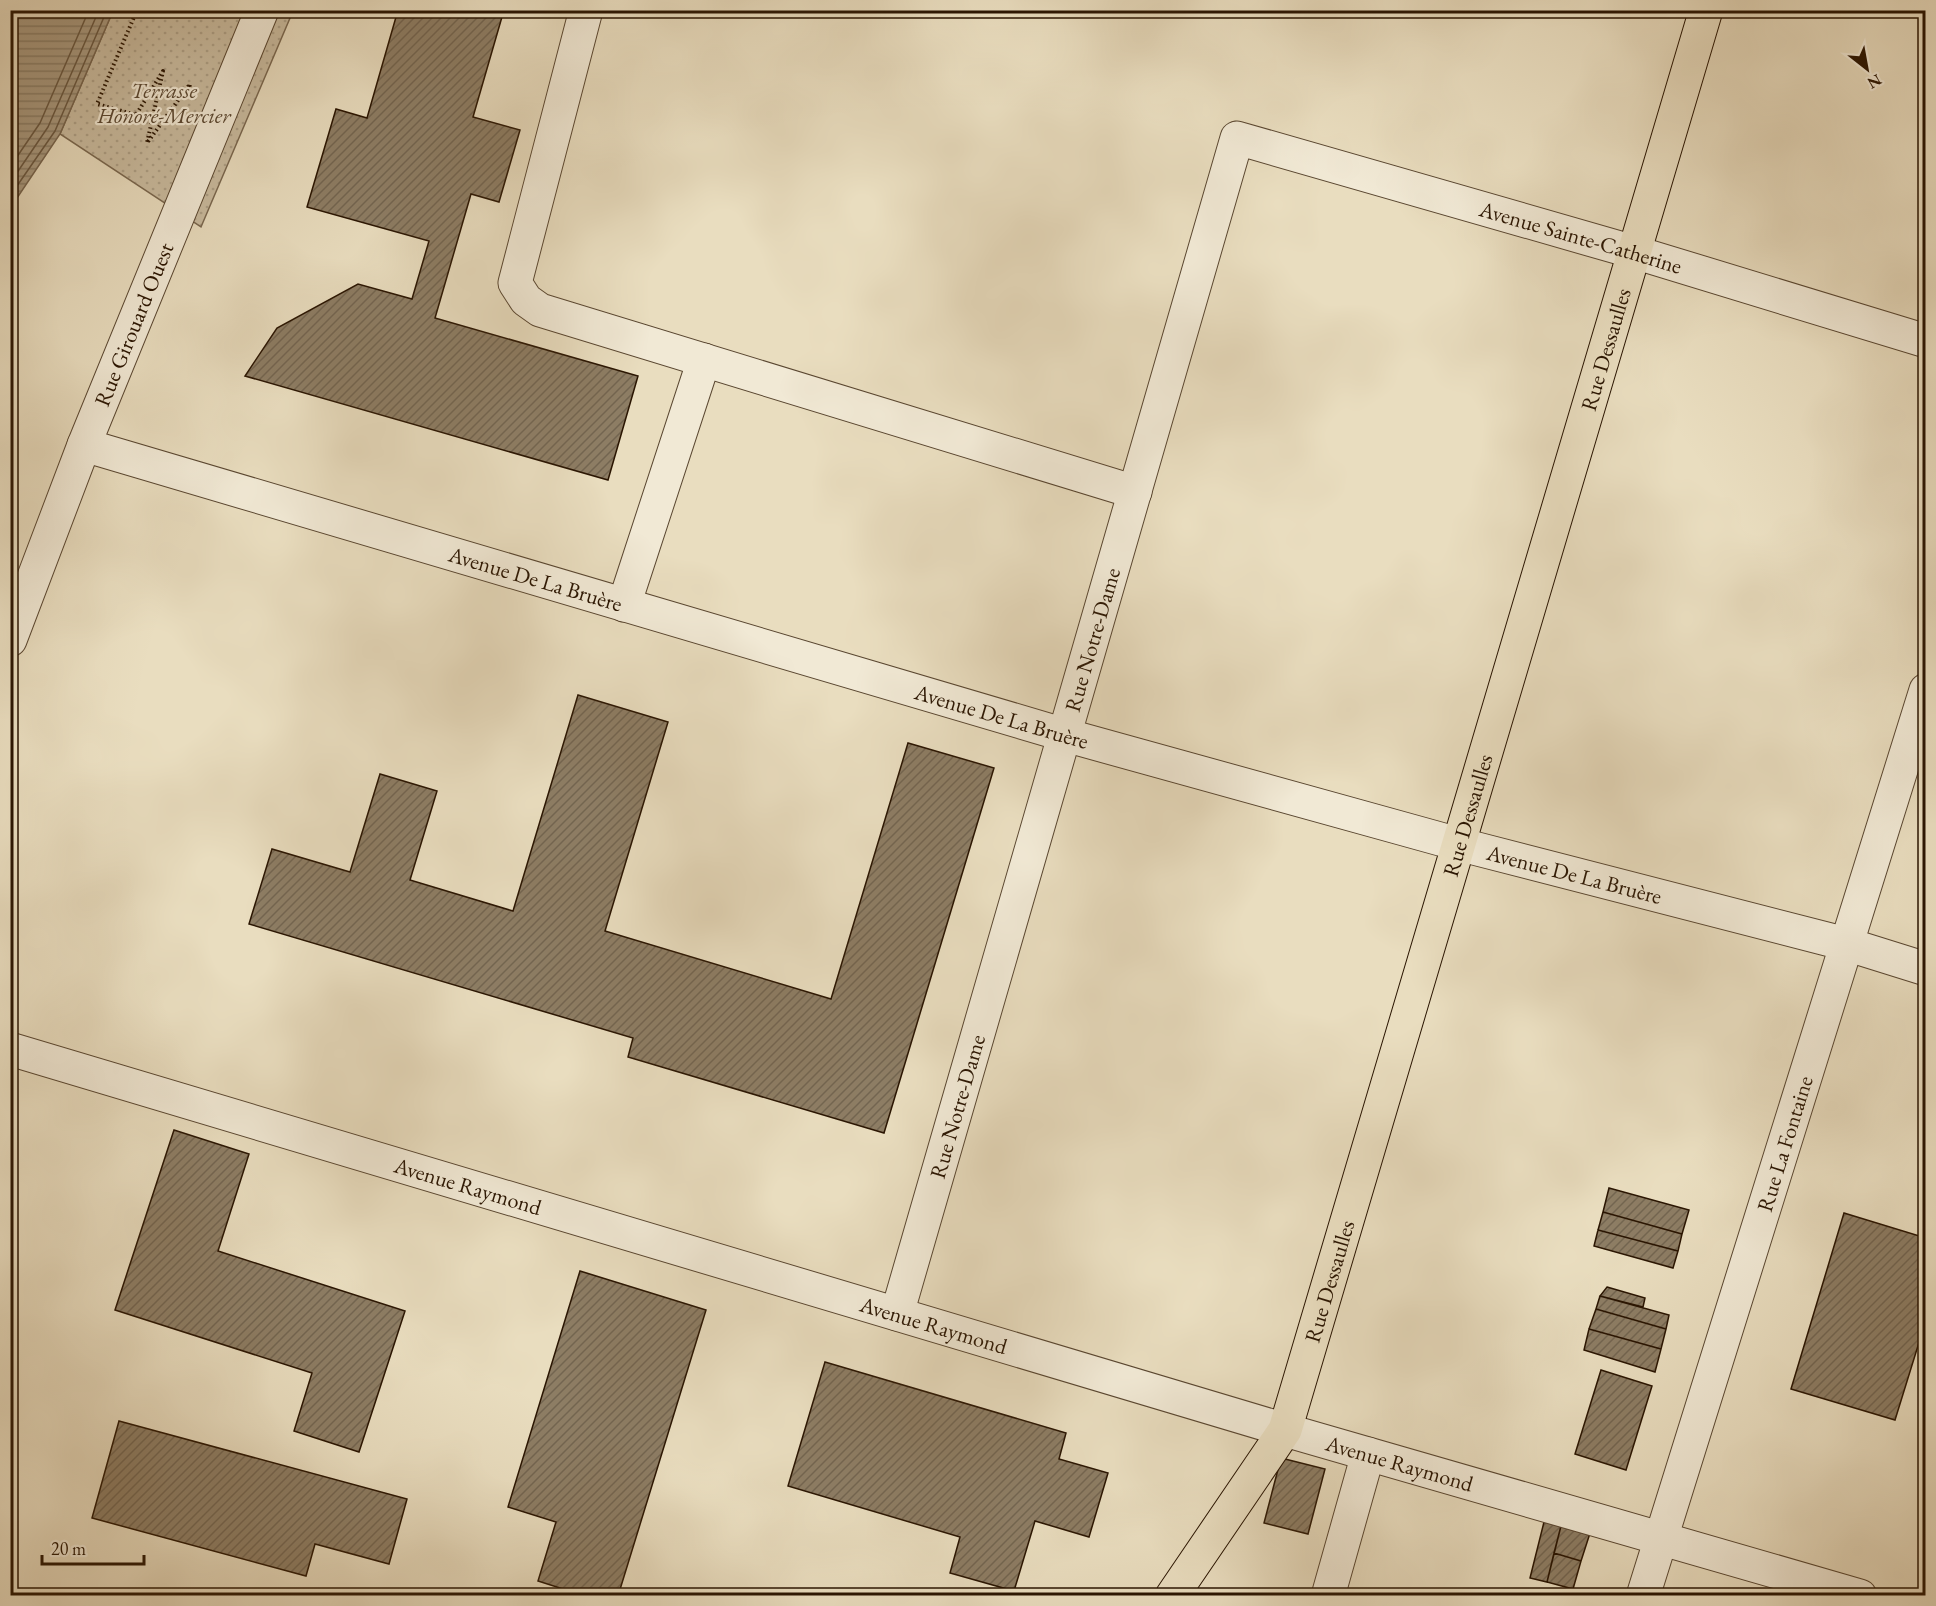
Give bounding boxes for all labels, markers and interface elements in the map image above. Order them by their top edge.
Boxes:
north arrow [1837,39,1897,99]
text: N [1863,69,1885,94]
park label: Terrasse Honoré-Mercier [97,76,232,130]
street label: Avenue Sainte-Catherine [1475,194,1686,281]
street label: Rue Girouard Ouest [87,238,180,411]
street label: Rue Dessaulles [1574,285,1638,414]
street label: Avenue De La Bruère [444,539,626,618]
street label: Rue Notre-Dame [1058,564,1127,715]
street label: Avenue De La Bruère [910,677,1092,756]
street label: Rue Dessaulles [1436,751,1500,880]
street label: Avenue De La Bruère [1483,838,1665,911]
street label: Rue Notre-Dame [923,1031,992,1182]
street label: Rue La Fontaine [1750,1072,1820,1215]
street label: Avenue Raymond [390,1150,546,1222]
street label: Rue Dessaulles [1298,1217,1361,1346]
street label: Avenue Raymond [855,1290,1011,1361]
street label: Avenue Raymond [1321,1428,1477,1499]
scale bar [42,1528,144,1566]
text: 20 m [51,1537,86,1560]

